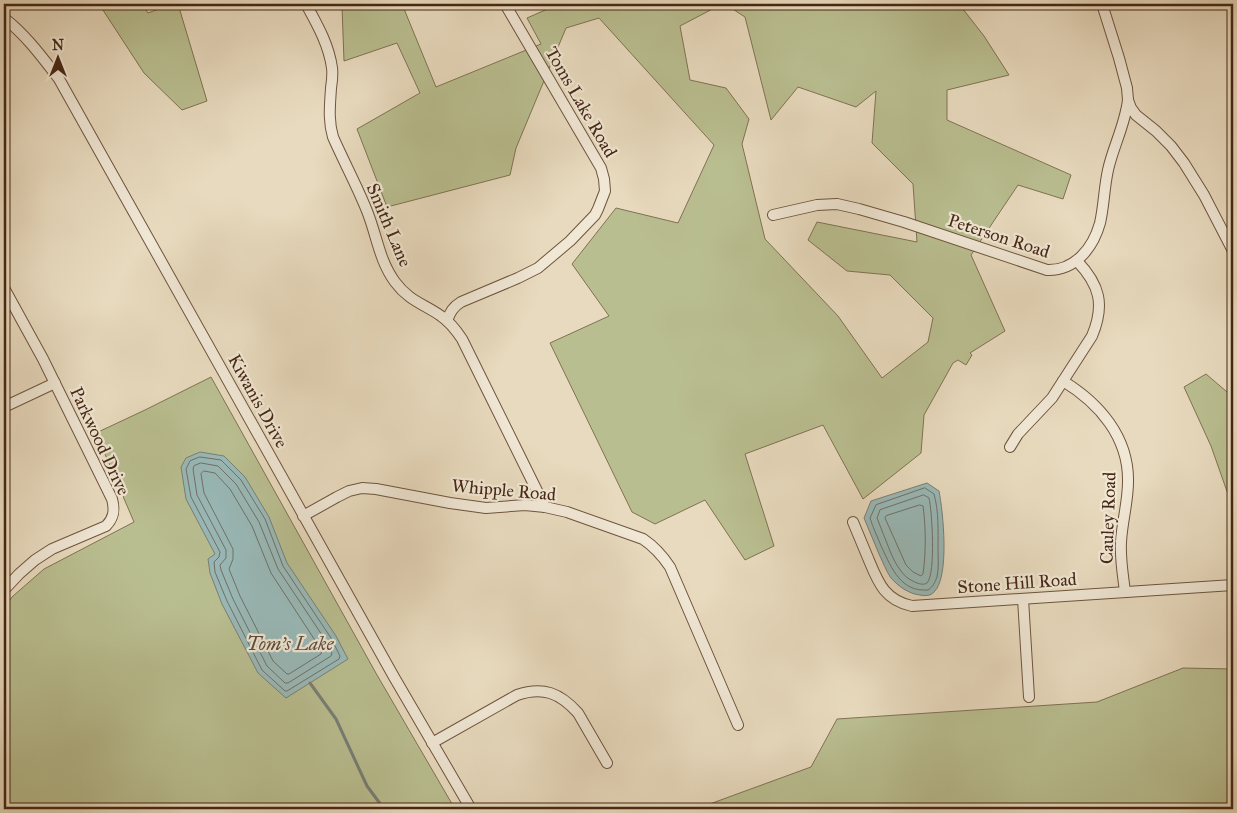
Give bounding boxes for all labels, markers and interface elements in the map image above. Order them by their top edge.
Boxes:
north arrow [32,32,82,82]
text: N [52,37,64,54]
street label: Toms Lake Road [540,43,622,161]
street label: Smith Lane [362,180,416,270]
street label: Peterson Road [945,209,1053,263]
street label: Kiwanis Drive [223,350,293,452]
street label: Parkwood Drive [65,383,135,499]
street label: Cauley Road [1095,471,1121,565]
street label: Whipple Road [451,474,557,506]
street label: Stone Hill Road [957,568,1077,598]
water label: Tom's Lake [246,632,335,655]

